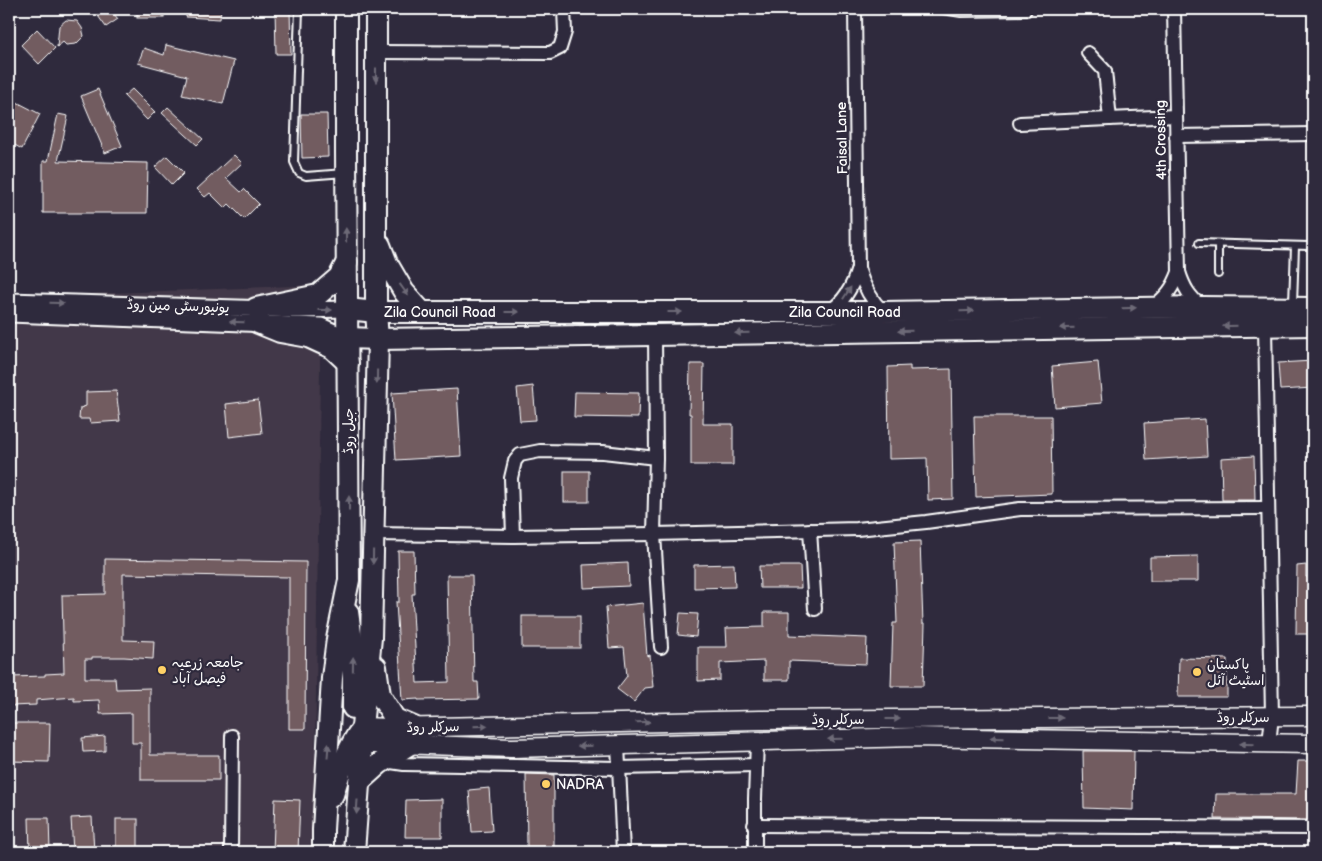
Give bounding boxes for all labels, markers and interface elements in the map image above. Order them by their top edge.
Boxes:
one-way arrow [372,67,380,83]
street label: 4th Crossing [1152,100,1170,180]
street label: Faisal Lane [833,102,851,174]
one-way arrow [342,227,350,243]
one-way arrow [399,283,409,297]
one-way arrow [843,286,852,300]
street label: یونیورسٹی مین روڈ [126,296,230,316]
one-way arrow [50,299,66,307]
street label: Zila Council Road [383,304,496,321]
street label: Zila Council Road [788,304,901,321]
one-way arrow [1121,304,1137,312]
one-way arrow [317,306,333,314]
one-way arrow [959,307,975,315]
one-way arrow [505,308,521,316]
one-way arrow [667,308,683,316]
one-way arrow [229,318,245,326]
one-way arrow [1221,322,1237,330]
one-way arrow [1059,325,1075,333]
one-way arrow [896,327,912,335]
one-way arrow [734,329,750,337]
one-way arrow [373,370,381,386]
street label: جیل روڈ [340,408,357,454]
one-way arrow [345,495,353,511]
one-way arrow [369,550,377,566]
place label: جامعہ زرعیہ فیصل آباد [172,654,244,687]
one-way arrow [349,655,357,671]
place label: پاکستان اسٹیٹ آئل [1207,656,1265,689]
marker: جامعہ زرعیہ فیصل آباد [156,664,168,676]
marker: پاکستان اسٹیٹ آئل [1191,666,1203,678]
street label: سرکلر روڈ [1216,709,1270,726]
street label: سرکلر روڈ [811,711,865,728]
one-way arrow [1048,714,1064,722]
one-way arrow [886,715,902,723]
street label: سرکلر روڈ [406,718,460,736]
one-way arrow [636,718,652,726]
one-way arrow [473,722,489,730]
one-way arrow [989,734,1005,742]
one-way arrow [826,735,842,743]
one-way arrow [1239,739,1255,747]
one-way arrow [576,742,592,750]
one-way arrow [324,743,332,759]
place label: NADRA [556,776,604,793]
marker: NADRA [540,778,552,790]
one-way arrow [353,799,361,815]

